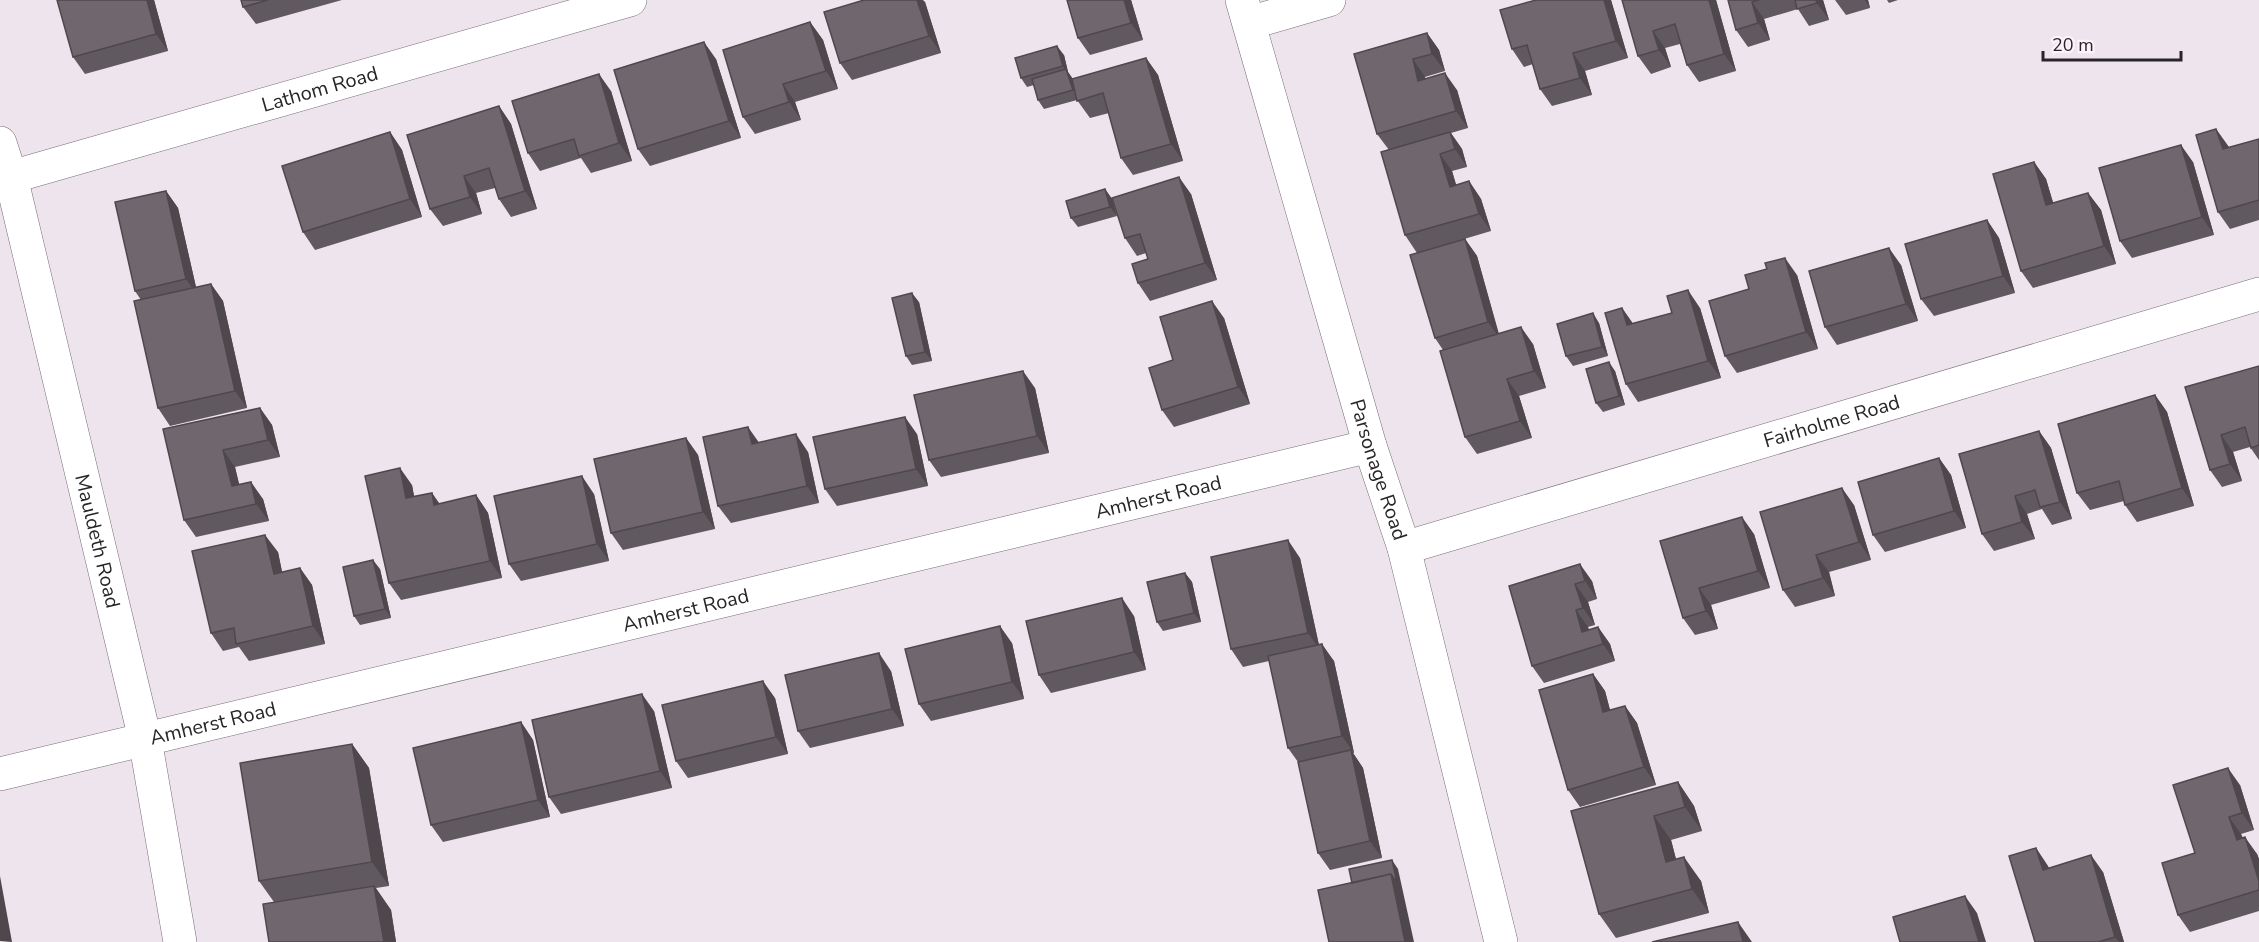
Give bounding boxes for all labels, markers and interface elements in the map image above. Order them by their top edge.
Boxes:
scale bar [2043,24,2181,62]
text: 20 m [2052,33,2094,57]
street label: Lathom Road [258,60,381,119]
street label: Fairholme Road [1760,388,1903,454]
street label: Parsonage Road [1343,396,1413,544]
street label: Amherst Road [1092,469,1224,525]
street label: Mauldeth Road [68,471,126,611]
street label: Amherst Road [620,582,752,638]
street label: Amherst Road [147,695,279,752]

